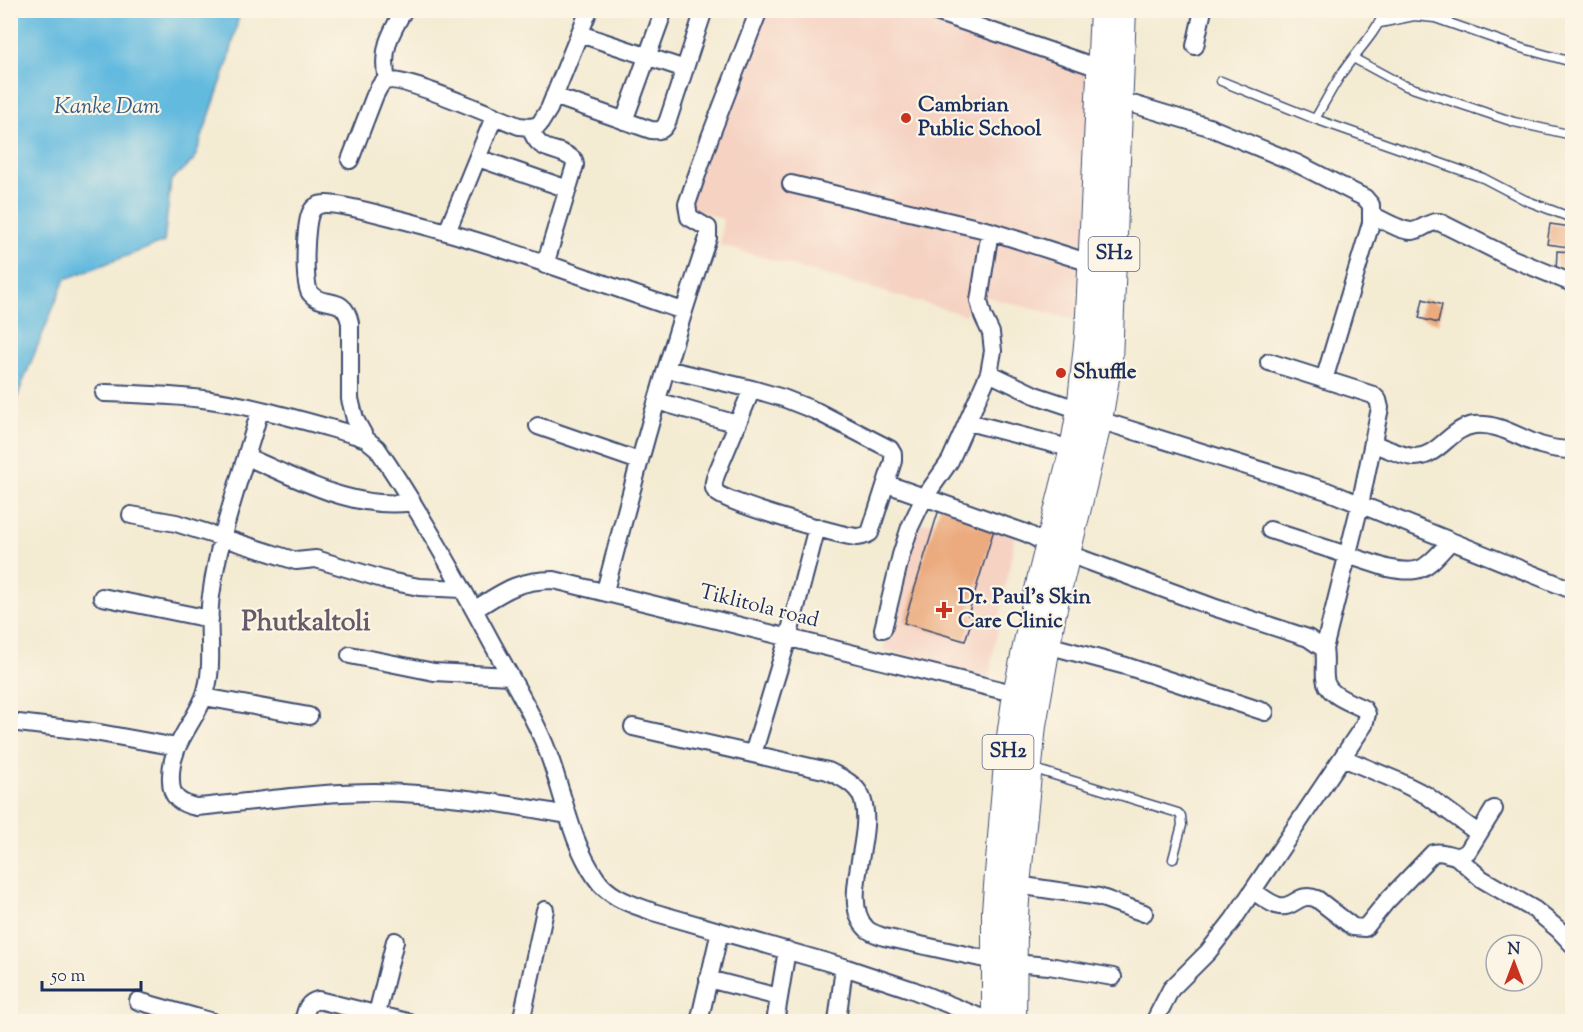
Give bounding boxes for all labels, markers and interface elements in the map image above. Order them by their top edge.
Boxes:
place label: Cambrian Public School [918,91,1041,145]
water label: Kanke Dam [54,92,160,124]
marker: Cambrian Public School [899,111,913,125]
road number: SH2 [1088,237,1140,271]
place label: Shuffle [1073,358,1137,388]
marker: Shuffle [1054,366,1068,380]
street label: Tiklitola road [696,578,822,636]
place label: Dr. Paul's Skin Care Clinic [958,583,1091,637]
marker: Dr. Paul's Skin Care Clinic [935,601,953,619]
district label: Phutkaltoli [241,604,371,643]
road number: SH2 [982,735,1034,769]
north arrow [1484,933,1544,993]
text: N [1508,939,1521,962]
scale bar [42,954,141,992]
text: 50 m [50,964,86,990]

